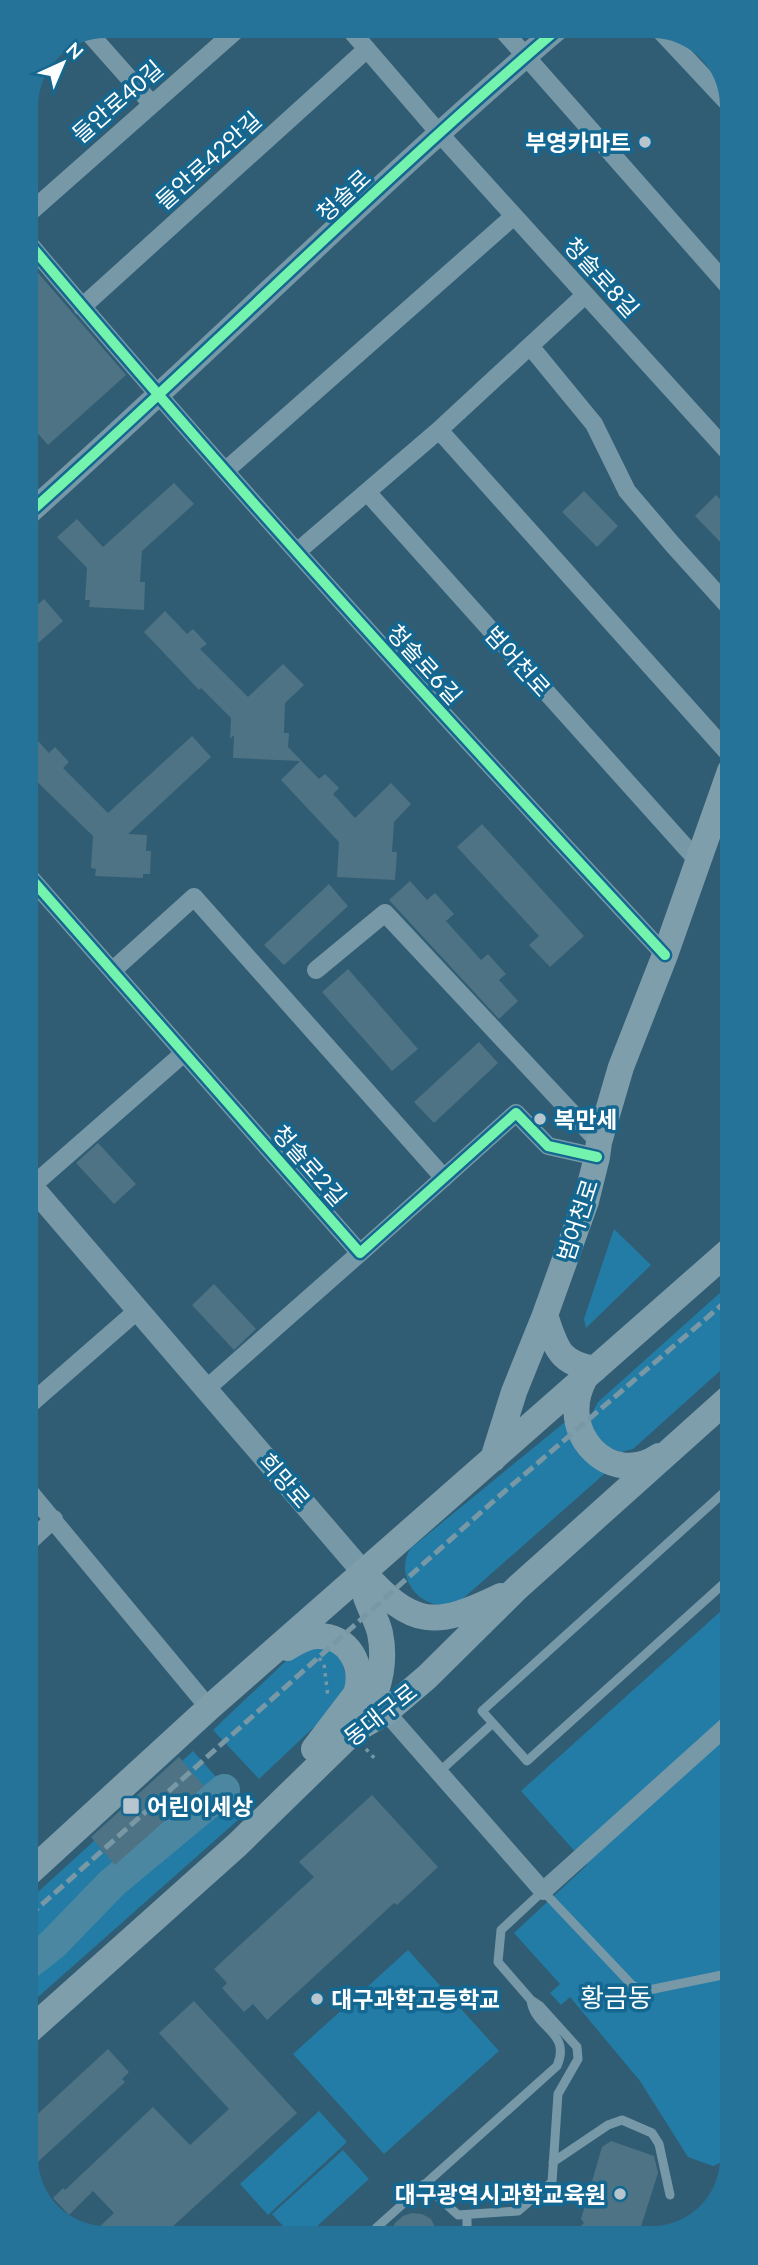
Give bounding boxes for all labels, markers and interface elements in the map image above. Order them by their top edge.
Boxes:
north arrow [28,28,98,98]
text: N [62,37,88,64]
street label: 들안로40길 [66,54,168,148]
street label: 들안로42안길 [149,105,267,215]
place label: 부영카마트 [525,128,631,156]
marker: 부영카마트 [637,134,653,150]
street label: 청솔로 [310,163,376,227]
street label: 청솔로8길 [559,231,645,323]
street label: 청솔로6길 [382,618,468,710]
street label: 범어천로 [479,620,557,702]
place label: 복만세 [554,1105,617,1133]
marker: 복만세 [532,1111,548,1127]
street label: 청솔로2길 [267,1119,353,1211]
street label: 범어천로 [551,1175,603,1265]
street label: 희망로 [254,1447,316,1513]
street label: 동대구로 [338,1677,422,1751]
place label: 어린이세상 [147,1792,253,1820]
marker: 어린이세상 [121,1796,141,1816]
district label: 황금동 [580,1981,652,2013]
place label: 대구과학고등학교 [331,1985,500,2013]
marker: 대구과학고등학교 [309,1991,325,2007]
place label: 대구광역시과학교육원 [394,2180,606,2208]
marker: 대구광역시과학교육원 [612,2186,628,2202]

